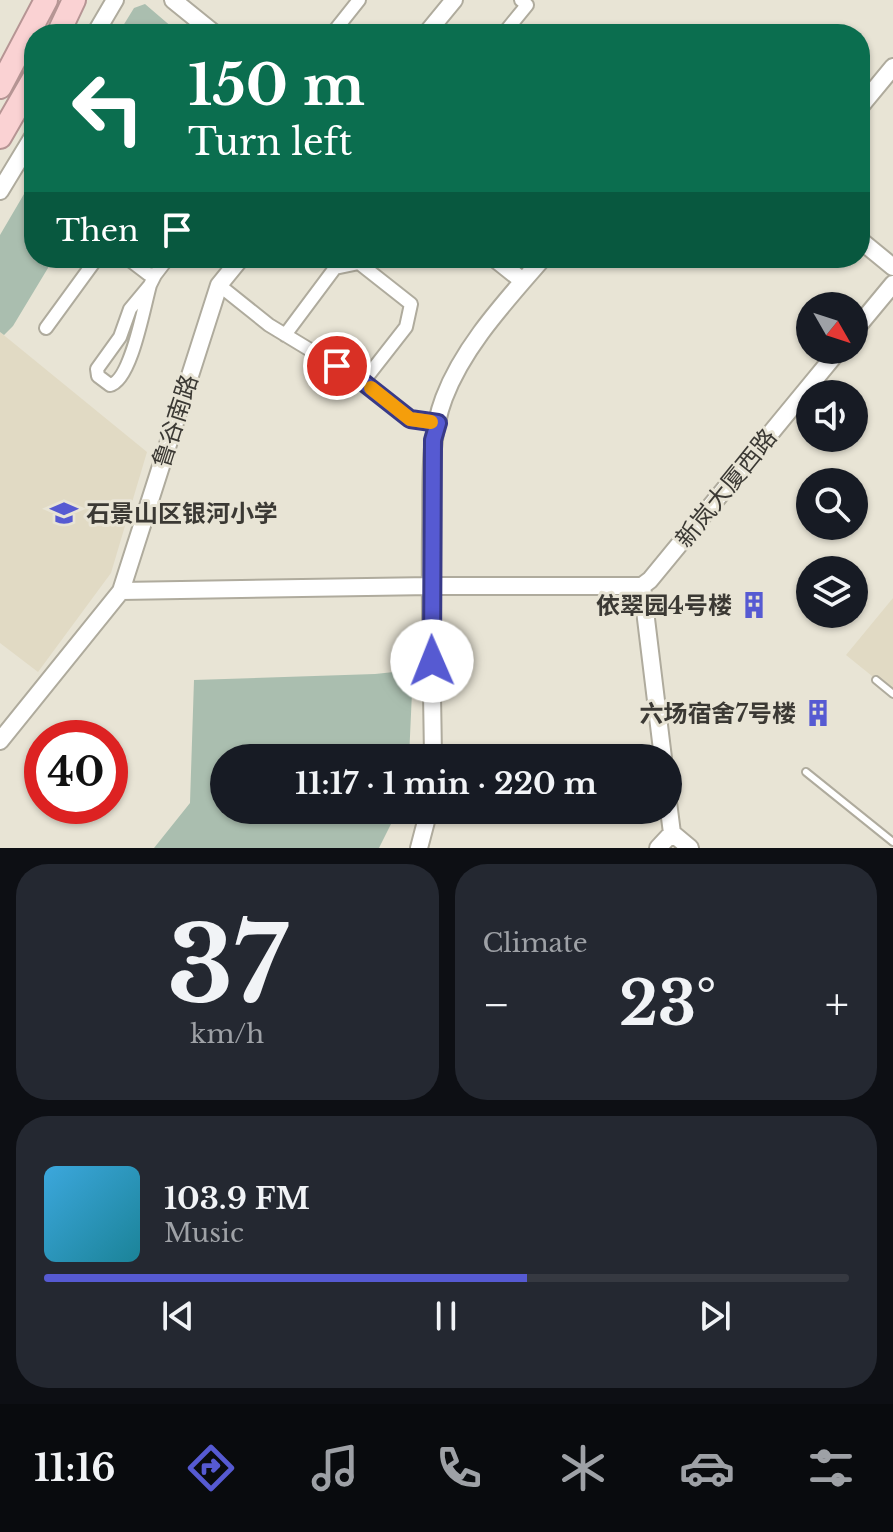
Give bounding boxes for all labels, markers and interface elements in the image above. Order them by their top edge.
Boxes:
text: 150 m [188,51,365,120]
icon: left [56,56,160,160]
text: Turn left [188,120,352,165]
icon: arrive [155,208,199,252]
text: Then [56,212,139,249]
north arrow [796,292,868,364]
map controls [796,292,868,628]
pin [303,332,371,400]
icon: arrive [315,344,359,388]
street label: 鲁谷南路 [146,371,204,471]
button: sound [796,380,868,452]
street label: 新岚大厦西路 [669,423,783,553]
button: search [796,468,868,540]
school or university icon: 石景山区银河小学 [49,498,79,528]
place label: 石景山区银河小学 [86,499,278,528]
button: layers [796,556,868,628]
building icon: 依翠园4号楼 [739,590,769,620]
place label: 依翠园4号楼 [596,591,732,620]
position arrow [390,619,474,703]
building icon: 六场宿舍7号楼 [803,698,833,728]
place label: 六场宿舍7号楼 [640,699,796,728]
speed limit sign: 40 [24,720,128,824]
text: 11:17 · 1 min · 220 m [295,765,597,802]
text: 37 [167,901,287,1030]
text: Climate [483,927,588,959]
text: 23° [619,967,716,1041]
text: − [483,977,510,1032]
text: + [825,977,849,1032]
text: km/h [190,1018,264,1050]
text: 103.9 FM [164,1180,310,1217]
text: Music [164,1217,244,1249]
icon: previous [156,1294,200,1338]
icon: pause [424,1294,468,1338]
icon: next [693,1294,737,1338]
icon: directions [183,1440,239,1496]
icon: music [307,1440,363,1496]
icon: phone [431,1440,487,1496]
icon: climate [555,1440,611,1496]
icon: car [679,1440,735,1496]
icon: filters [803,1440,859,1496]
text: 11:16 [34,1446,116,1491]

